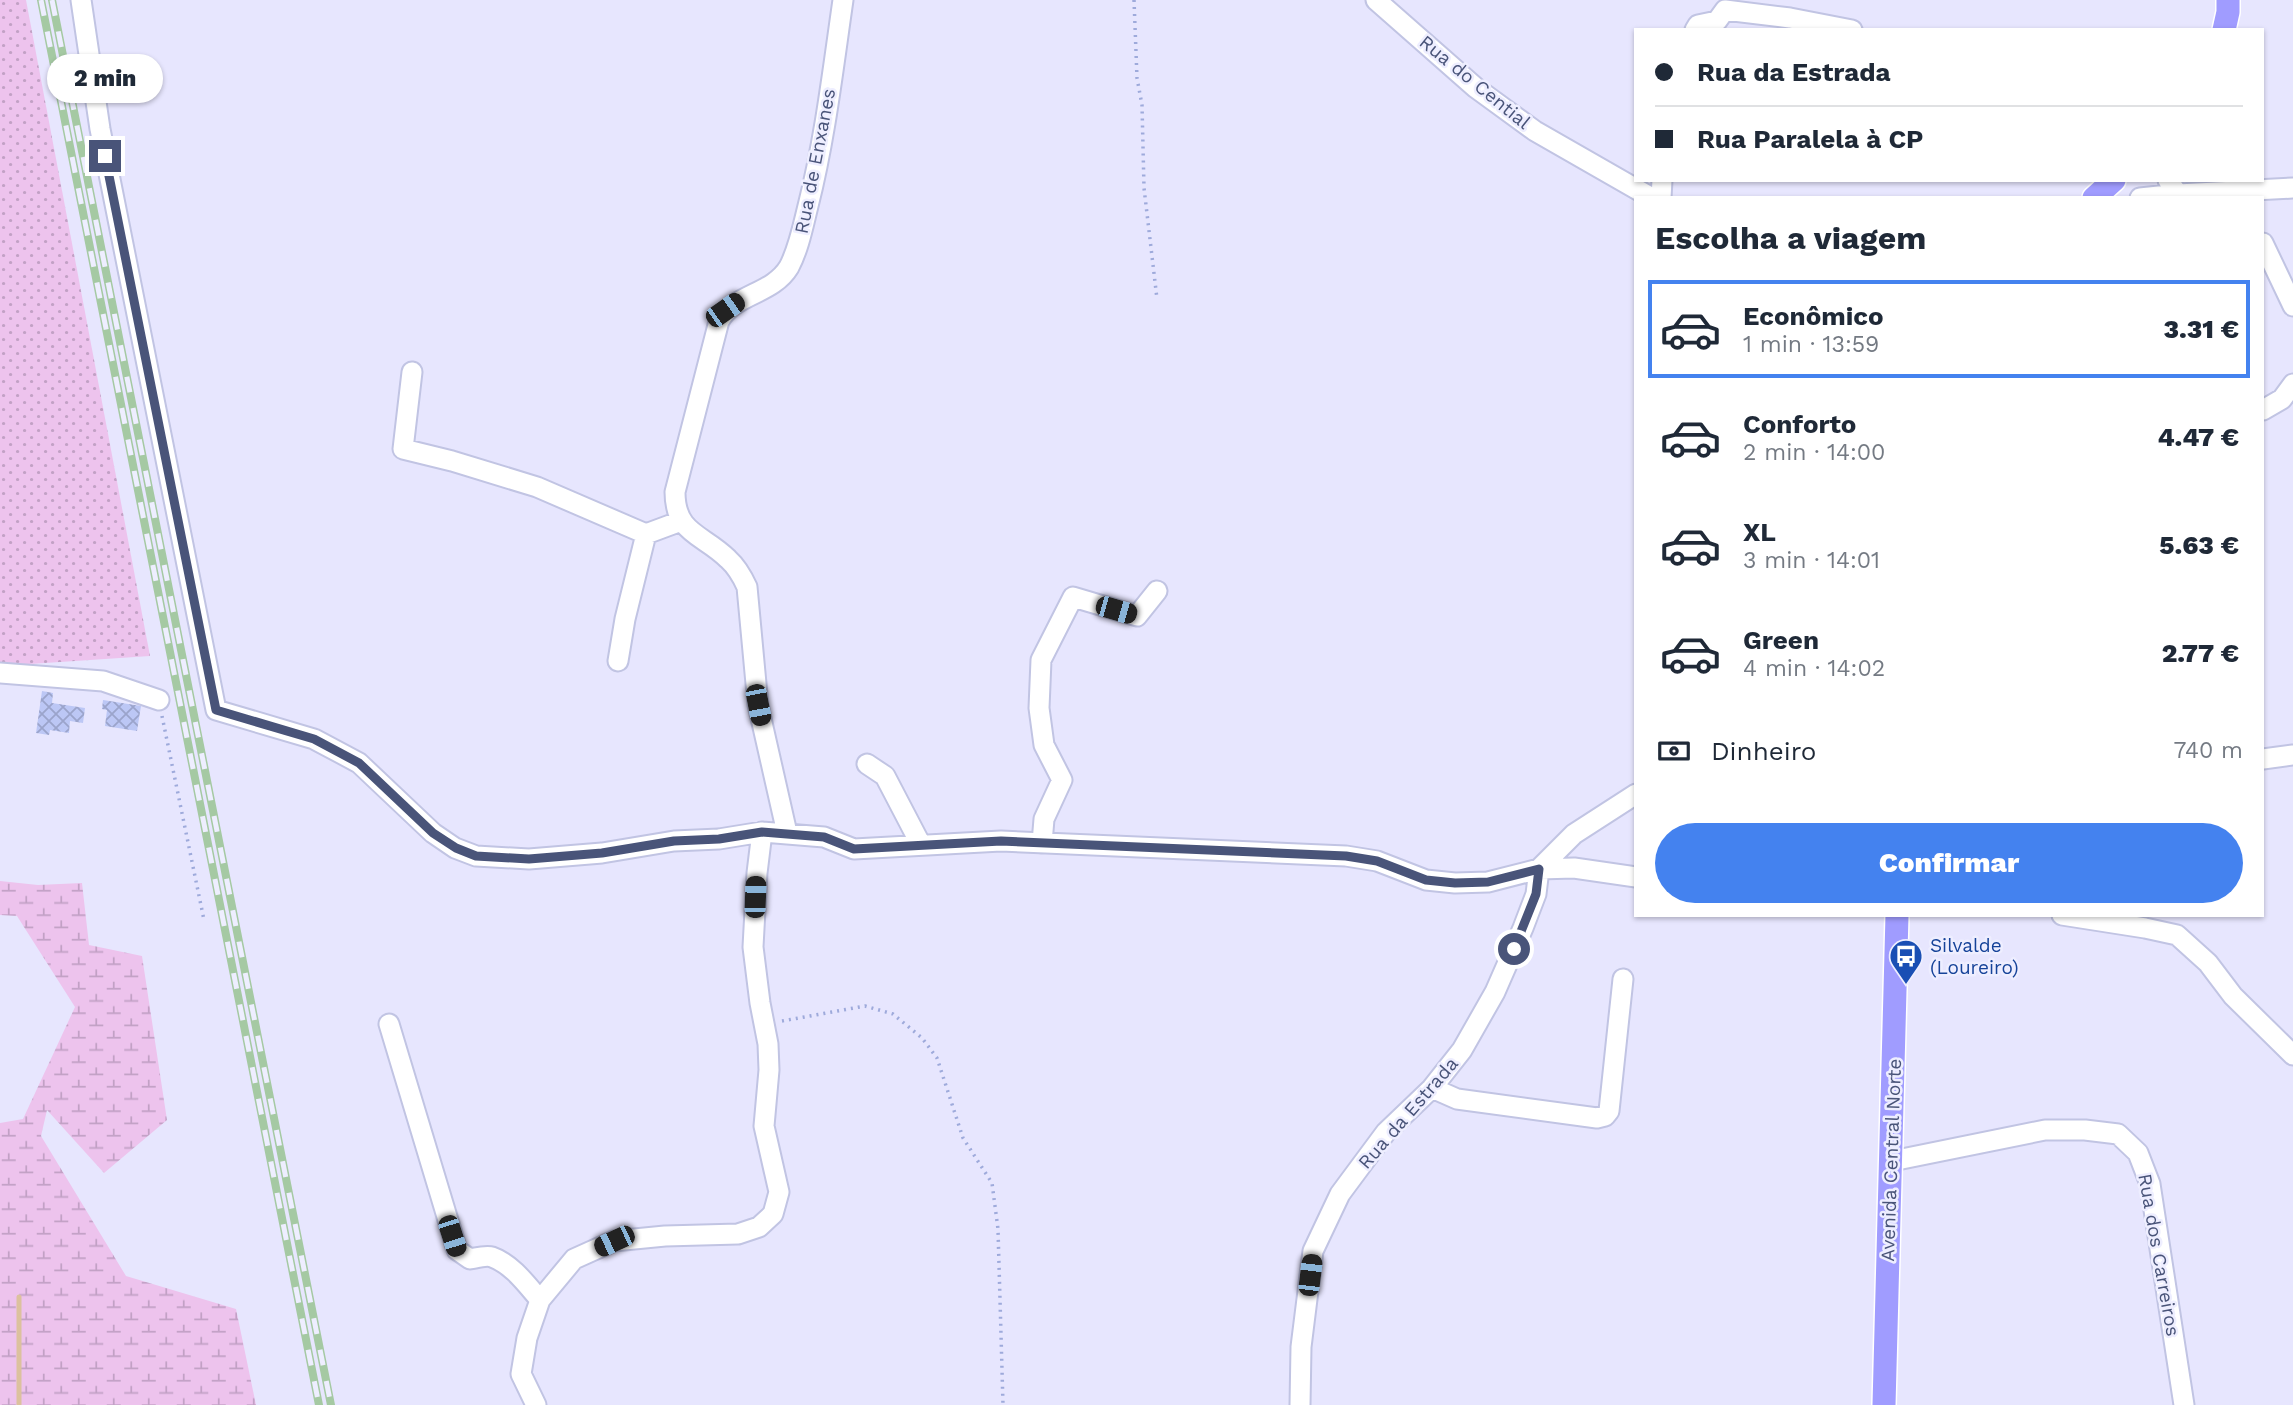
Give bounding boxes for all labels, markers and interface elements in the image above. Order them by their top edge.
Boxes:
street label: Rua do Cential [1415,30,1535,134]
callout: 2 min [47,54,163,104]
text: Rua da Estrada [1697,57,1891,87]
text: 2 min [74,65,136,92]
street label: Rua de Enxanes [790,86,840,236]
text: Rua Paralela à CP [1697,124,1924,154]
route end [89,140,121,172]
text: Escolha a viagem [1655,219,1926,257]
car [702,289,749,331]
icon: car [1659,298,1722,361]
text: Econômico [1743,301,1884,331]
text: 3.31 € [2163,314,2239,344]
text: 1 min · 13:59 [1743,331,1879,358]
icon: car [1659,406,1722,469]
text: Conforto [1743,409,1856,439]
text: 4.47 € [2157,422,2239,452]
text: 2 min · 14:00 [1743,439,1885,466]
icon: car [1659,514,1722,577]
text: XL [1743,517,1776,547]
text: 5.63 € [2159,530,2239,560]
text: 3 min · 14:01 [1743,547,1880,574]
car [1093,594,1140,626]
icon: car [1659,622,1722,685]
text: Green [1743,625,1819,655]
text: 2.77 € [2162,638,2239,668]
text: 4 min · 14:02 [1743,655,1885,682]
car [744,682,773,728]
icon: cash [1655,732,1693,770]
text: Dinheiro [1711,736,1816,766]
text: 740 m [2174,737,2243,764]
button: Confirmar [1655,823,2243,903]
car [744,876,767,918]
route start [1498,933,1530,965]
place label: Silvalde (Loureiro) [1930,934,2019,979]
bus stop icon: Silvalde (Loureiro) [1887,937,1925,986]
street label: Rua da Estrada [1353,1052,1463,1174]
street label: Avenida Central Norte [1876,1058,1906,1262]
street label: Rua dos Carreiros [2133,1172,2185,1338]
car [436,1213,469,1259]
car [591,1223,638,1259]
car [1298,1253,1323,1297]

